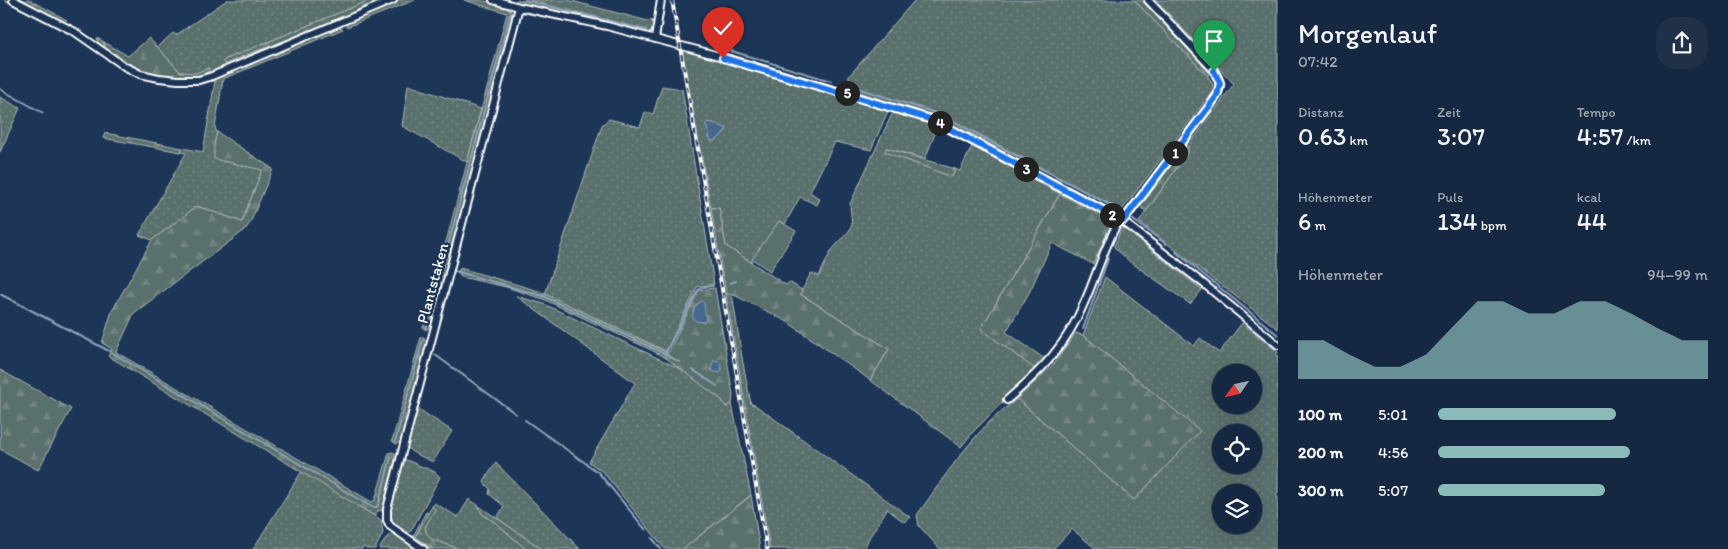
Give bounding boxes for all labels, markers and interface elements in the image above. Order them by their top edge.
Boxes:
pin [702,7,744,58]
icon: check [709,14,737,42]
text: Morgenlauf [1298,16,1437,50]
button: share [1656,17,1708,69]
pin [1193,20,1235,71]
icon: arrive [1200,27,1228,55]
text: 07:42 [1298,52,1338,71]
pin: 5 [834,80,860,106]
text: 5 [844,85,851,102]
text: Distanz [1298,104,1344,121]
text: Zeit [1437,104,1461,121]
text: Tempo [1577,104,1616,121]
pin: 4 [928,110,952,136]
text: 4 [936,115,945,132]
text: 0.63 [1298,121,1346,151]
text: 3:07 [1437,121,1485,151]
text: 4:57 [1577,121,1623,151]
text: km [1346,132,1368,149]
text: /km [1623,132,1651,149]
pin: 1 [1162,140,1188,166]
text: 1 [1172,145,1179,162]
pin: 3 [1014,156,1038,182]
text: 3 [1023,161,1030,178]
text: Höhenmeter [1298,189,1372,206]
text: Puls [1437,189,1463,206]
text: kcal [1577,189,1602,206]
pin: 2 [1100,202,1124,228]
text: 6 [1298,206,1311,236]
text: 134 [1437,206,1478,236]
text: 44 [1577,206,1607,236]
text: 2 [1109,207,1116,224]
text: m [1311,217,1326,234]
text: bpm [1478,217,1507,234]
street label: Plantstaken [413,241,452,325]
text: Höhenmeter [1298,265,1383,284]
text: 94–99 m [1647,265,1708,284]
north arrow [1212,364,1262,414]
map controls [1212,364,1262,534]
text: 100 m [1298,405,1342,424]
text: 5:01 [1378,405,1408,424]
button: locate [1212,424,1262,474]
text: 200 m [1298,443,1343,462]
text: 4:56 [1378,443,1408,462]
text: 300 m [1298,481,1344,500]
text: 5:07 [1378,481,1408,500]
button: layers [1212,484,1262,534]

